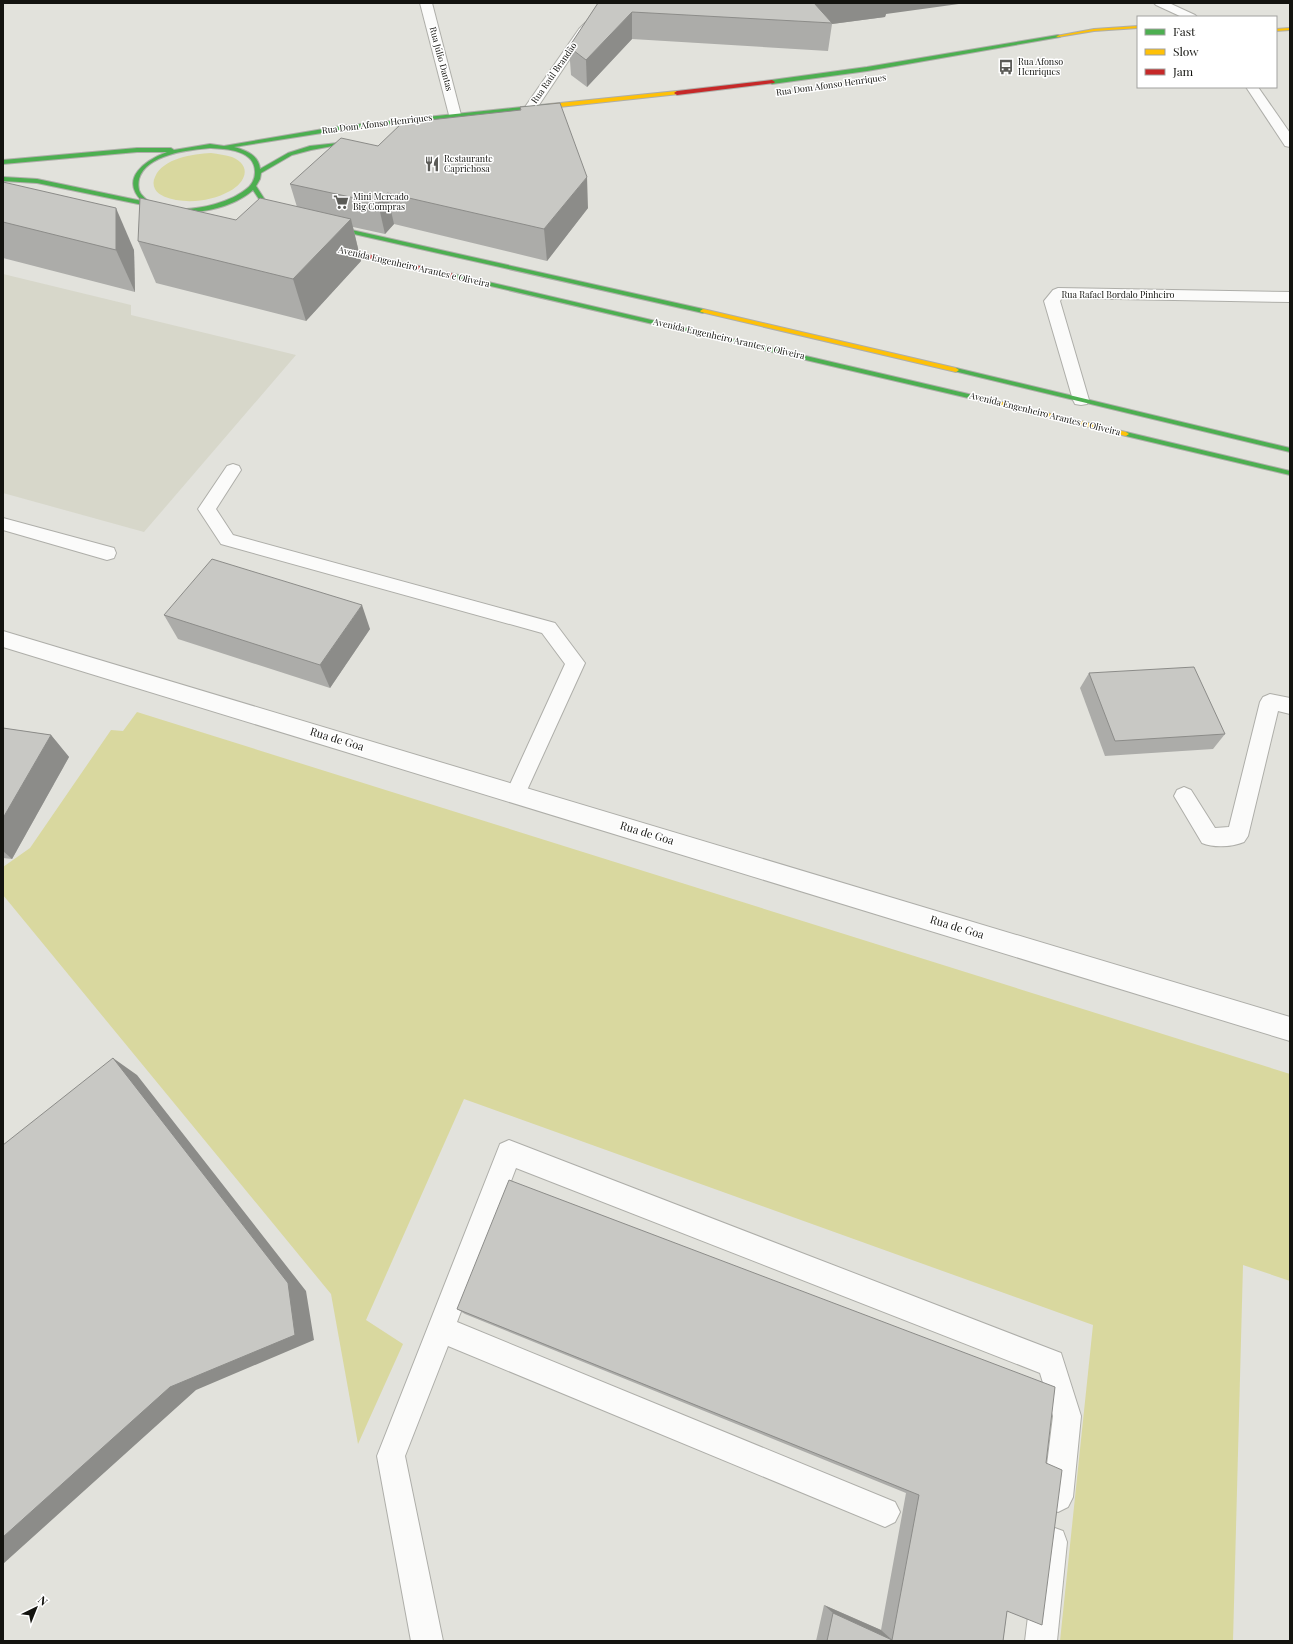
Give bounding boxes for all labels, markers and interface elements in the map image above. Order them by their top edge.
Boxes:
legend [1137,16,1277,88]
text: Fast [1173,23,1196,39]
street label: Rua Júlio Dantas [428,25,456,92]
street label: Rua Raúl Brandão [528,39,579,105]
text: Slow [1173,43,1199,59]
place label: Rua Afonso Henriques [1018,55,1063,77]
bus stop icon: Rua Afonso Henriques [997,58,1015,76]
text: Jam [1172,63,1194,79]
street label: Rua Dom Afonso Henriques [775,70,887,98]
street label: Rua Dom Afonso Henriques [321,110,433,136]
place label: Restaurante Caprichosa [444,152,493,174]
restaurant icon: Restaurante Caprichosa [423,155,441,173]
place label: Mini Mercado Big Compras [353,190,409,212]
supermarket icon: Mini Mercado Big Compras [332,193,350,211]
street label: Avenida Engenheiro Arantes e Oliveira [336,243,492,289]
street label: Rua Rafael Bordalo Pinheiro [1061,288,1175,300]
street label: Avenida Engenheiro Arantes e Oliveira [651,315,807,361]
street label: Avenida Engenheiro Arantes e Oliveira [968,388,1122,438]
street label: Rua de Goa [308,723,366,754]
street label: Rua de Goa [618,817,676,848]
street label: Rua de Goa [928,911,986,942]
north arrow [16,1588,56,1628]
text: N [35,1592,51,1609]

